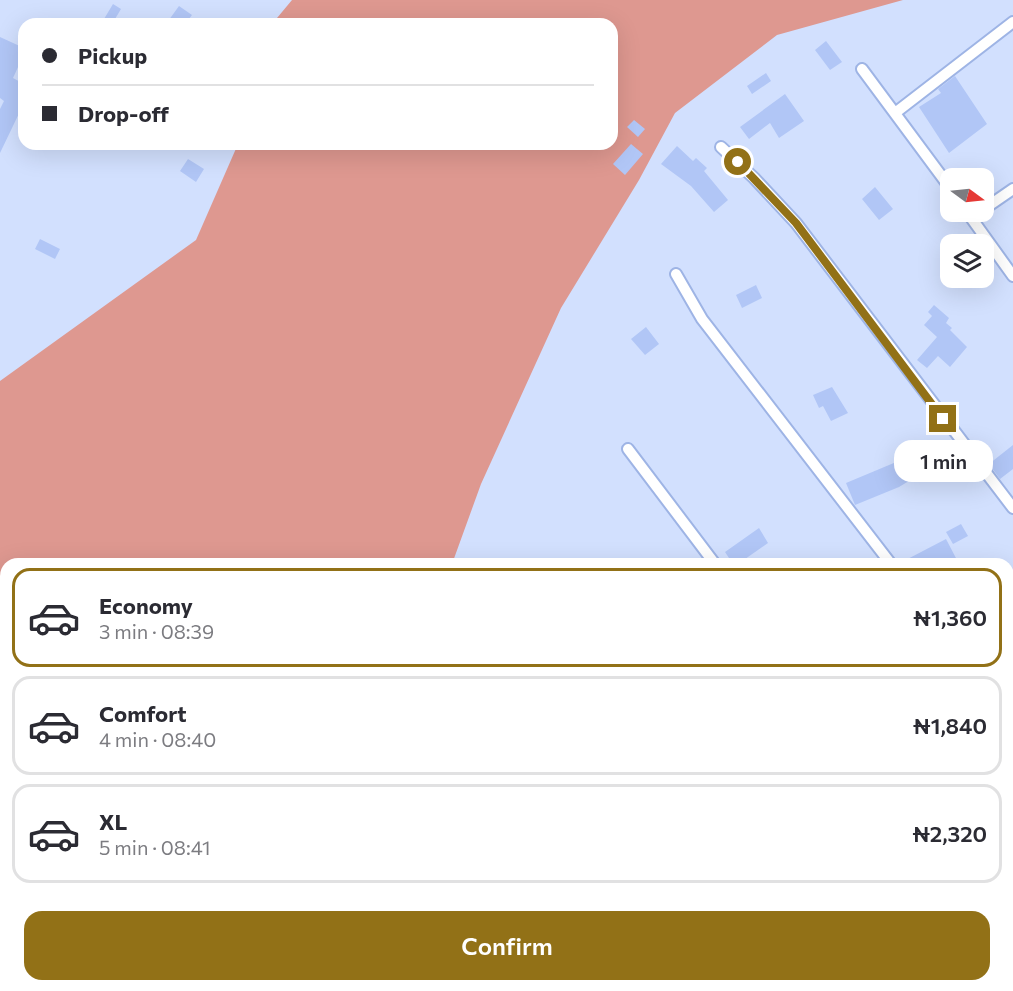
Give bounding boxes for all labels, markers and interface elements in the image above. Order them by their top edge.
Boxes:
text: Pickup [78,42,147,69]
text: Drop-off [78,100,169,127]
route start [724,148,751,175]
north arrow [940,168,994,222]
map controls [940,168,994,288]
button: layers [940,234,994,288]
route end [929,405,956,432]
callout: 1 min [894,440,992,482]
text: 1 min [920,449,967,473]
icon: car [27,591,81,645]
text: Economy [99,592,193,619]
text: ₦1,360 [913,604,987,631]
text: 3 min · 08:39 [99,619,214,643]
icon: car [27,699,81,753]
text: Comfort [99,700,187,727]
text: ₦1,840 [913,712,987,739]
text: 4 min · 08:40 [99,727,216,751]
icon: car [27,807,81,861]
text: XL [99,808,127,835]
text: ₦2,320 [912,820,987,847]
text: 5 min · 08:41 [99,835,211,859]
button: Confirm [24,911,990,980]

